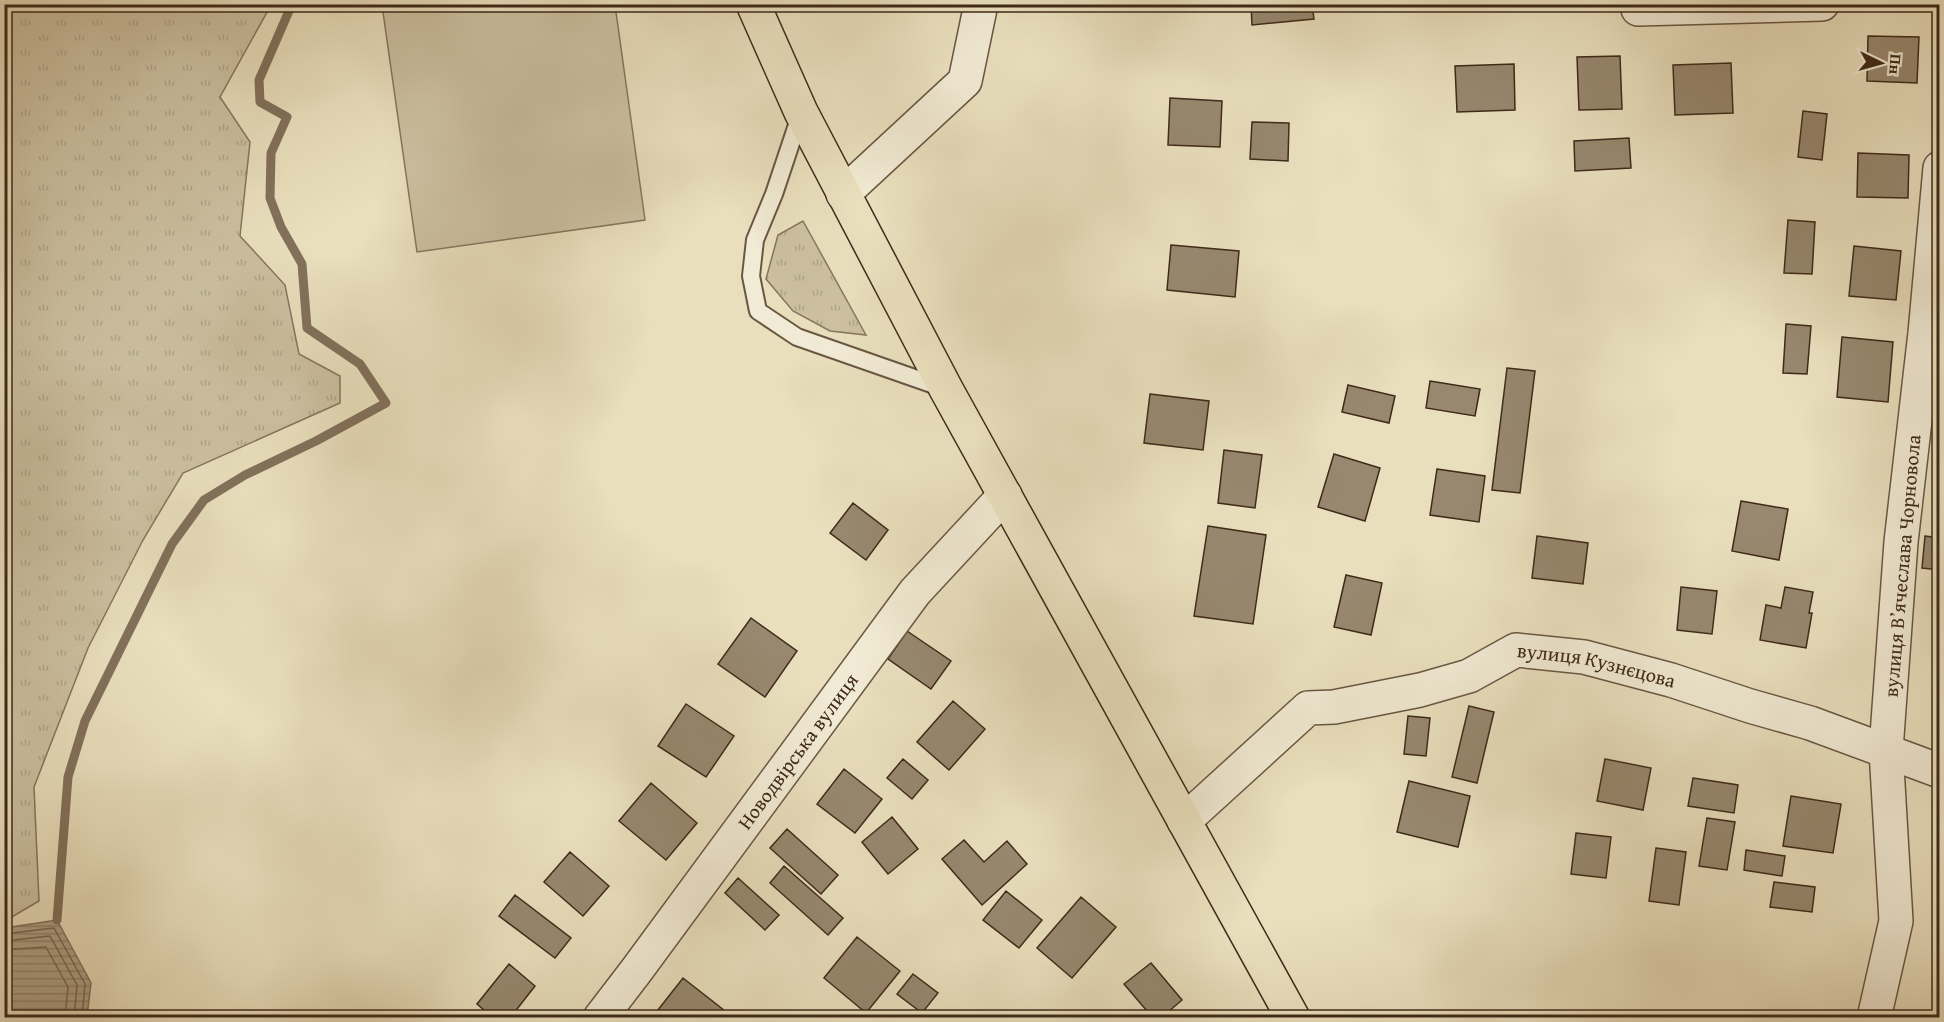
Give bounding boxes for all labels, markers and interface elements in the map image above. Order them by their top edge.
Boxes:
north arrow [1851,33,1911,93]
text: Пн [1883,53,1909,76]
street label: вулиця Вʼячеслава Чорновола [1876,433,1927,698]
street label: вулиця Кузнєцова [1516,635,1679,695]
street label: Новодвірська вулиця [730,667,865,835]

